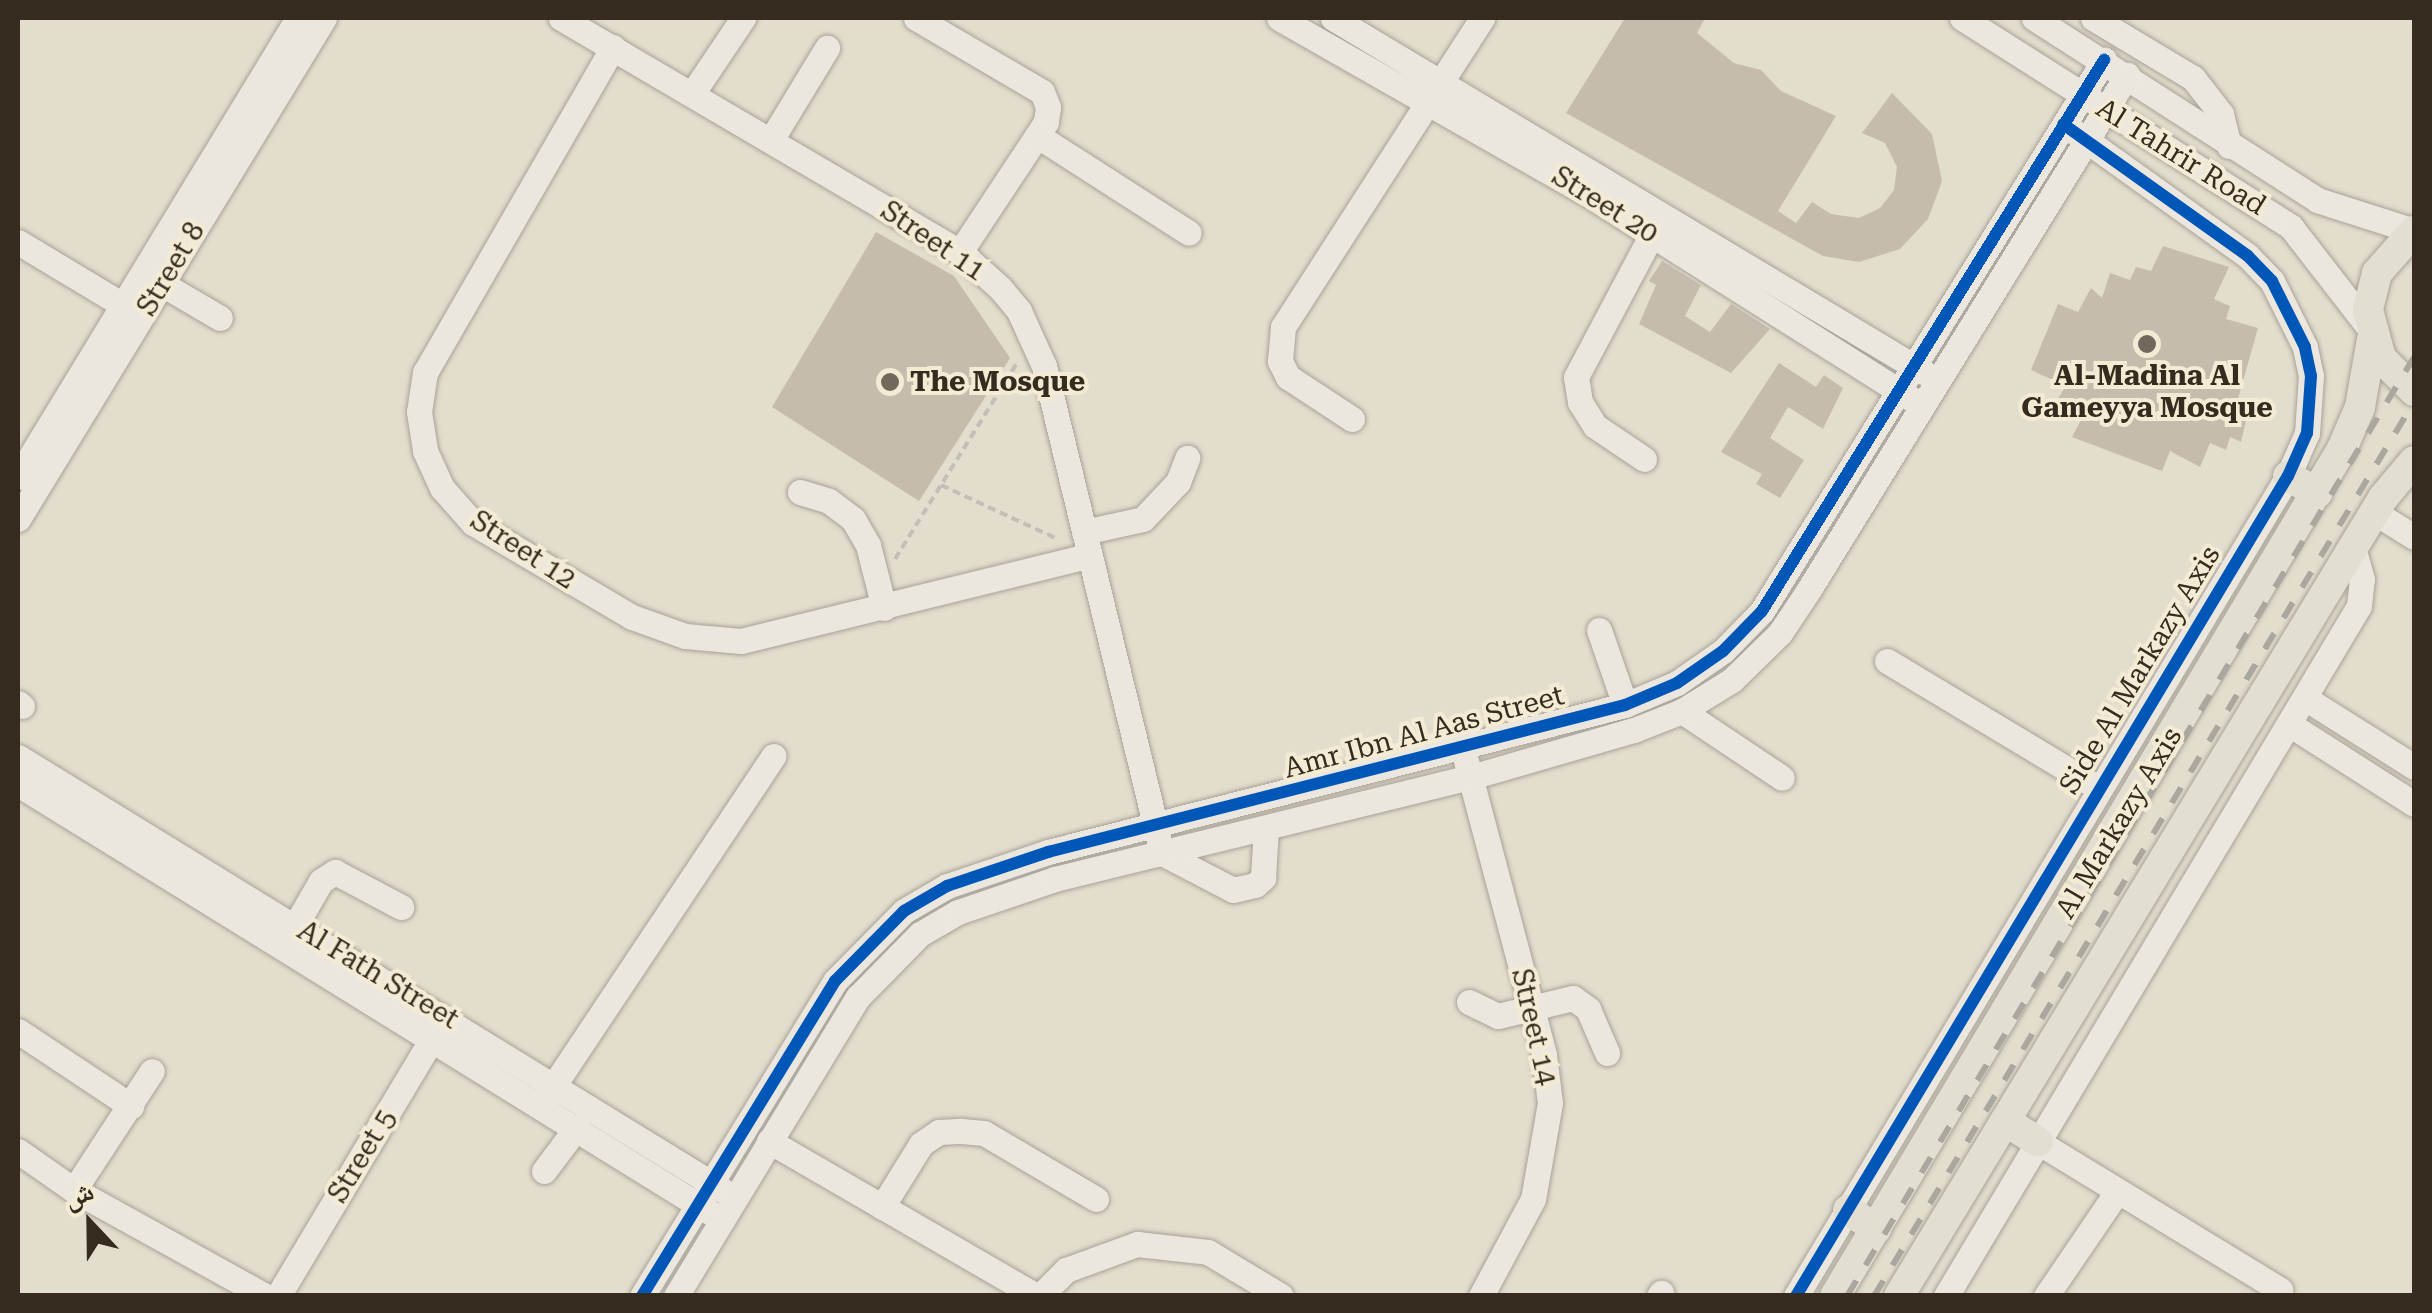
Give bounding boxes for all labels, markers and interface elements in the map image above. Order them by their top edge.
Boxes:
street label: Al Tahrir Road [2090,91,2272,223]
street label: Street 20 [1546,159,1664,251]
street label: Street 11 [874,194,992,288]
street label: Street 8 [130,216,212,322]
marker: Al-Madina Al Gameyya Mosque [2136,333,2158,355]
place label: Al-Madina Al Gameyya Mosque [2021,359,2273,425]
place label: The Mosque [910,365,1085,399]
marker: The Mosque [879,371,901,393]
street label: Street 12 [464,504,582,596]
street label: Side Al Markazy Axis [2053,540,2227,800]
street label: Amr Ibn Al Aas Street [1280,678,1568,786]
street label: Al Markazy Axis [2049,721,2189,925]
street label: Al Fath Street [291,914,465,1036]
street label: Street 14 [1504,965,1564,1089]
street label: Street 5 [321,1103,403,1209]
north arrow [40,1173,140,1273]
text: ش [59,1174,99,1216]

